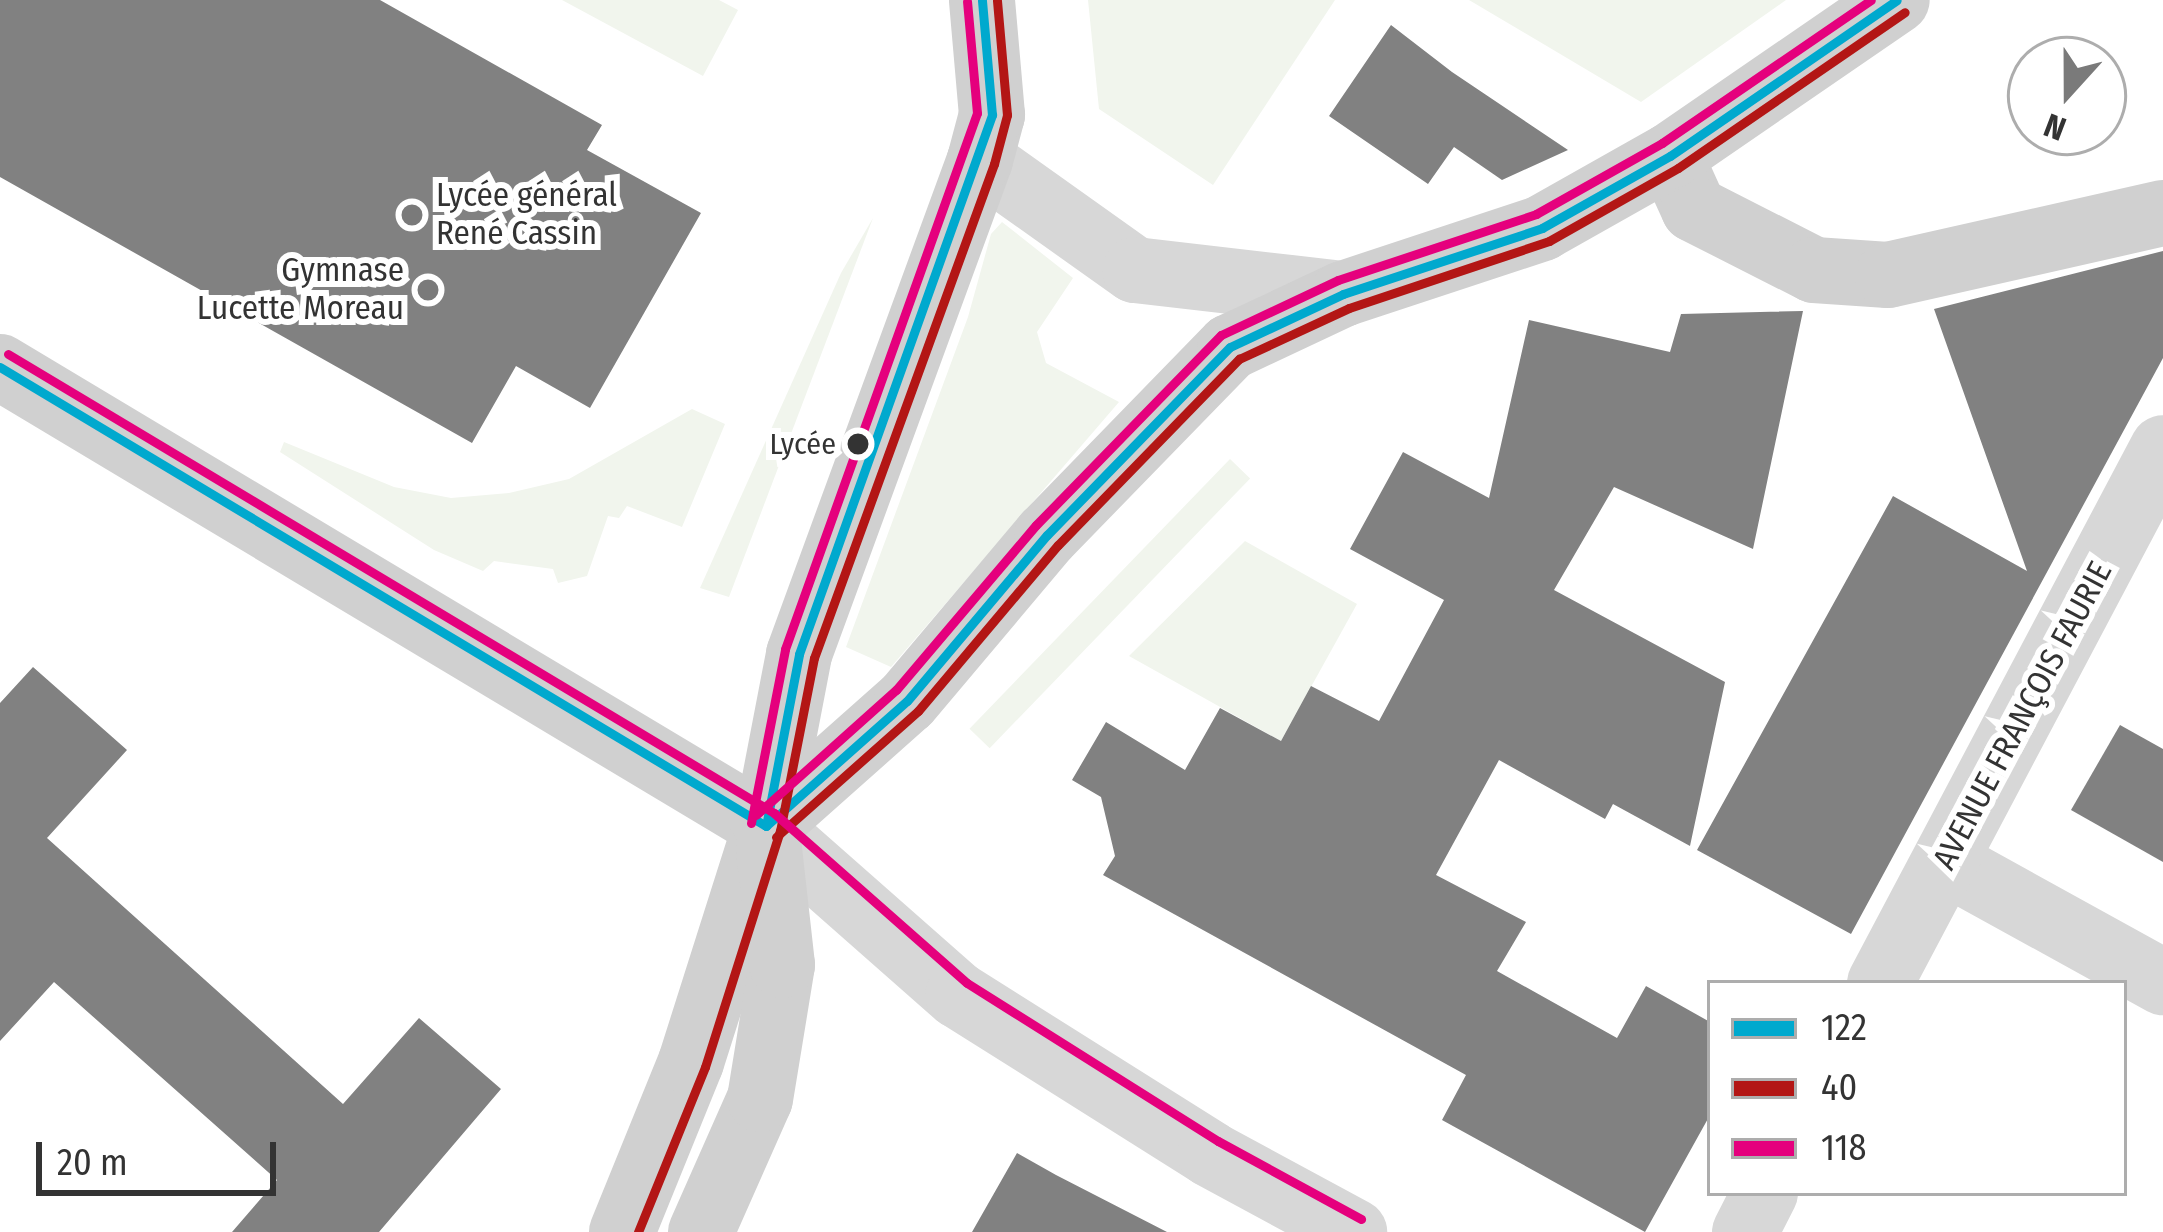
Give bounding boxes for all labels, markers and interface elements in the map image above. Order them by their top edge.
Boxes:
north arrow [2007,36,2127,156]
text: N [2039,105,2072,149]
place label: Lycée général René Cassin [436,176,617,254]
marker: Lycée général René Cassin [399,202,425,228]
place label: Gymnase Lucette Moreau [197,251,404,329]
marker: Gymnase Lucette Moreau [415,277,441,303]
place label: Lycée [769,426,836,462]
marker: Lycée [847,433,869,455]
street label: AVENUE FRANÇOIS FAURIE [1925,555,2121,877]
legend [1707,980,2127,1196]
text: 122 [1821,1006,1867,1050]
text: 40 [1821,1066,1857,1110]
scale bar [42,1118,282,1192]
text: 118 [1821,1126,1867,1170]
text: 20 m [57,1141,128,1185]

